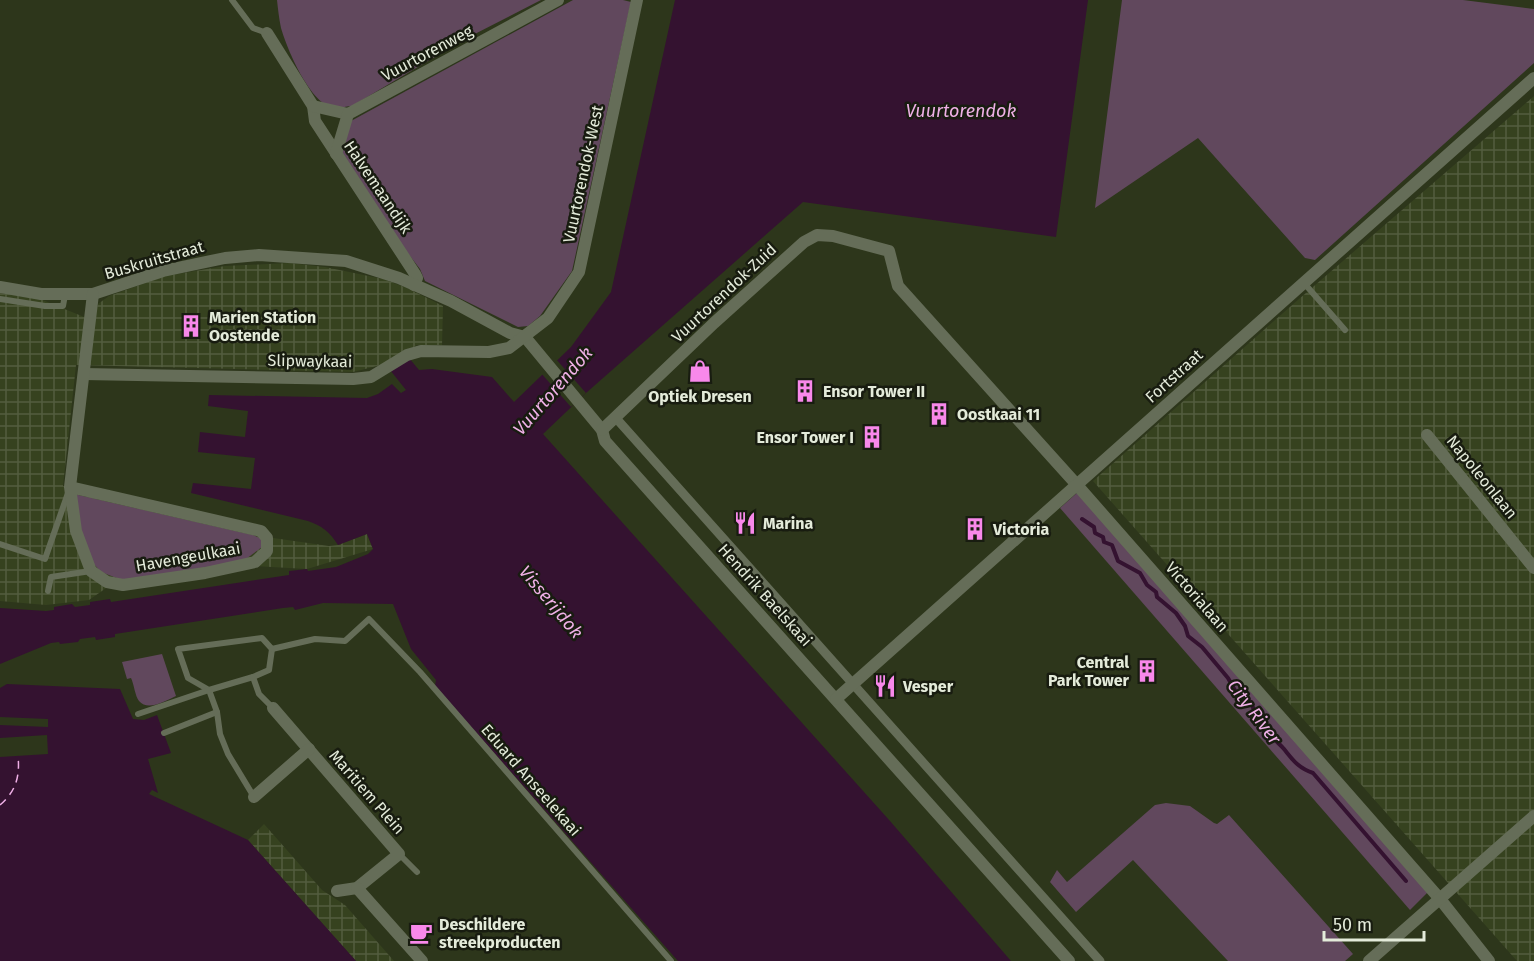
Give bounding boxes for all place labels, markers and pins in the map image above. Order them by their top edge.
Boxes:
place label: Marien Station Oostende [209,308,316,345]
building icon: Marien Station Oostende [178,313,204,339]
shop icon: Optiek Dresen [687,358,713,384]
building icon: Ensor Tower II [792,378,818,404]
place label: Ensor Tower II [823,382,925,401]
place label: Optiek Dresen [648,387,752,406]
building icon: Oostkaai 11 [926,401,952,427]
place label: Oostkaai 11 [957,405,1040,424]
building icon: Ensor Tower I [859,424,885,450]
place label: Ensor Tower I [756,428,854,447]
restaurant icon: Marina [732,510,758,536]
place label: Marina [763,514,814,533]
building icon: Victoria [962,516,988,542]
place label: Victoria [992,520,1049,539]
place label: Central Park Tower [1048,653,1130,690]
building icon: Central Park Tower [1134,658,1160,684]
restaurant icon: Vesper [872,673,898,699]
place label: Vesper [902,677,954,696]
place label: Deschildere streekproducten [439,915,561,952]
cafe icon: Deschildere streekproducten [408,920,434,946]

